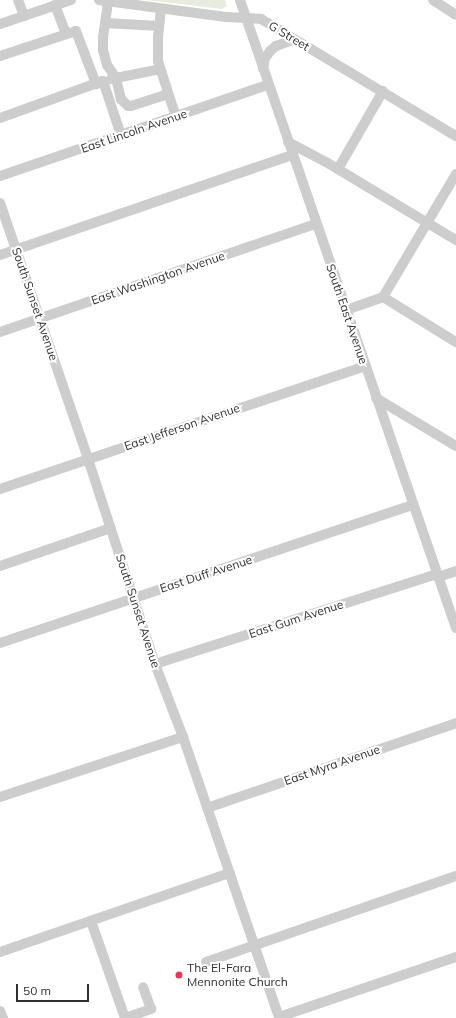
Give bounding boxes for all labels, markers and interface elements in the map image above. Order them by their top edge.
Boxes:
street label: G Street [266,18,312,54]
street label: East Lincoln Avenue [79,106,189,156]
street label: South Sunset Avenue [9,246,61,362]
street label: East Washington Avenue [89,248,227,308]
street label: South East Avenue [323,262,371,366]
street label: East Jefferson Avenue [122,400,242,454]
street label: South Sunset Avenue [113,552,163,670]
street label: East Duff Avenue [158,552,254,596]
street label: East Gum Avenue [247,597,345,641]
street label: East Myra Avenue [282,742,382,788]
place label: The El-Fara Mennonite Church [187,961,288,989]
marker: The El-Fara Mennonite Church [174,970,184,980]
scale bar [18,976,91,1002]
text: 50 m [23,983,51,998]

